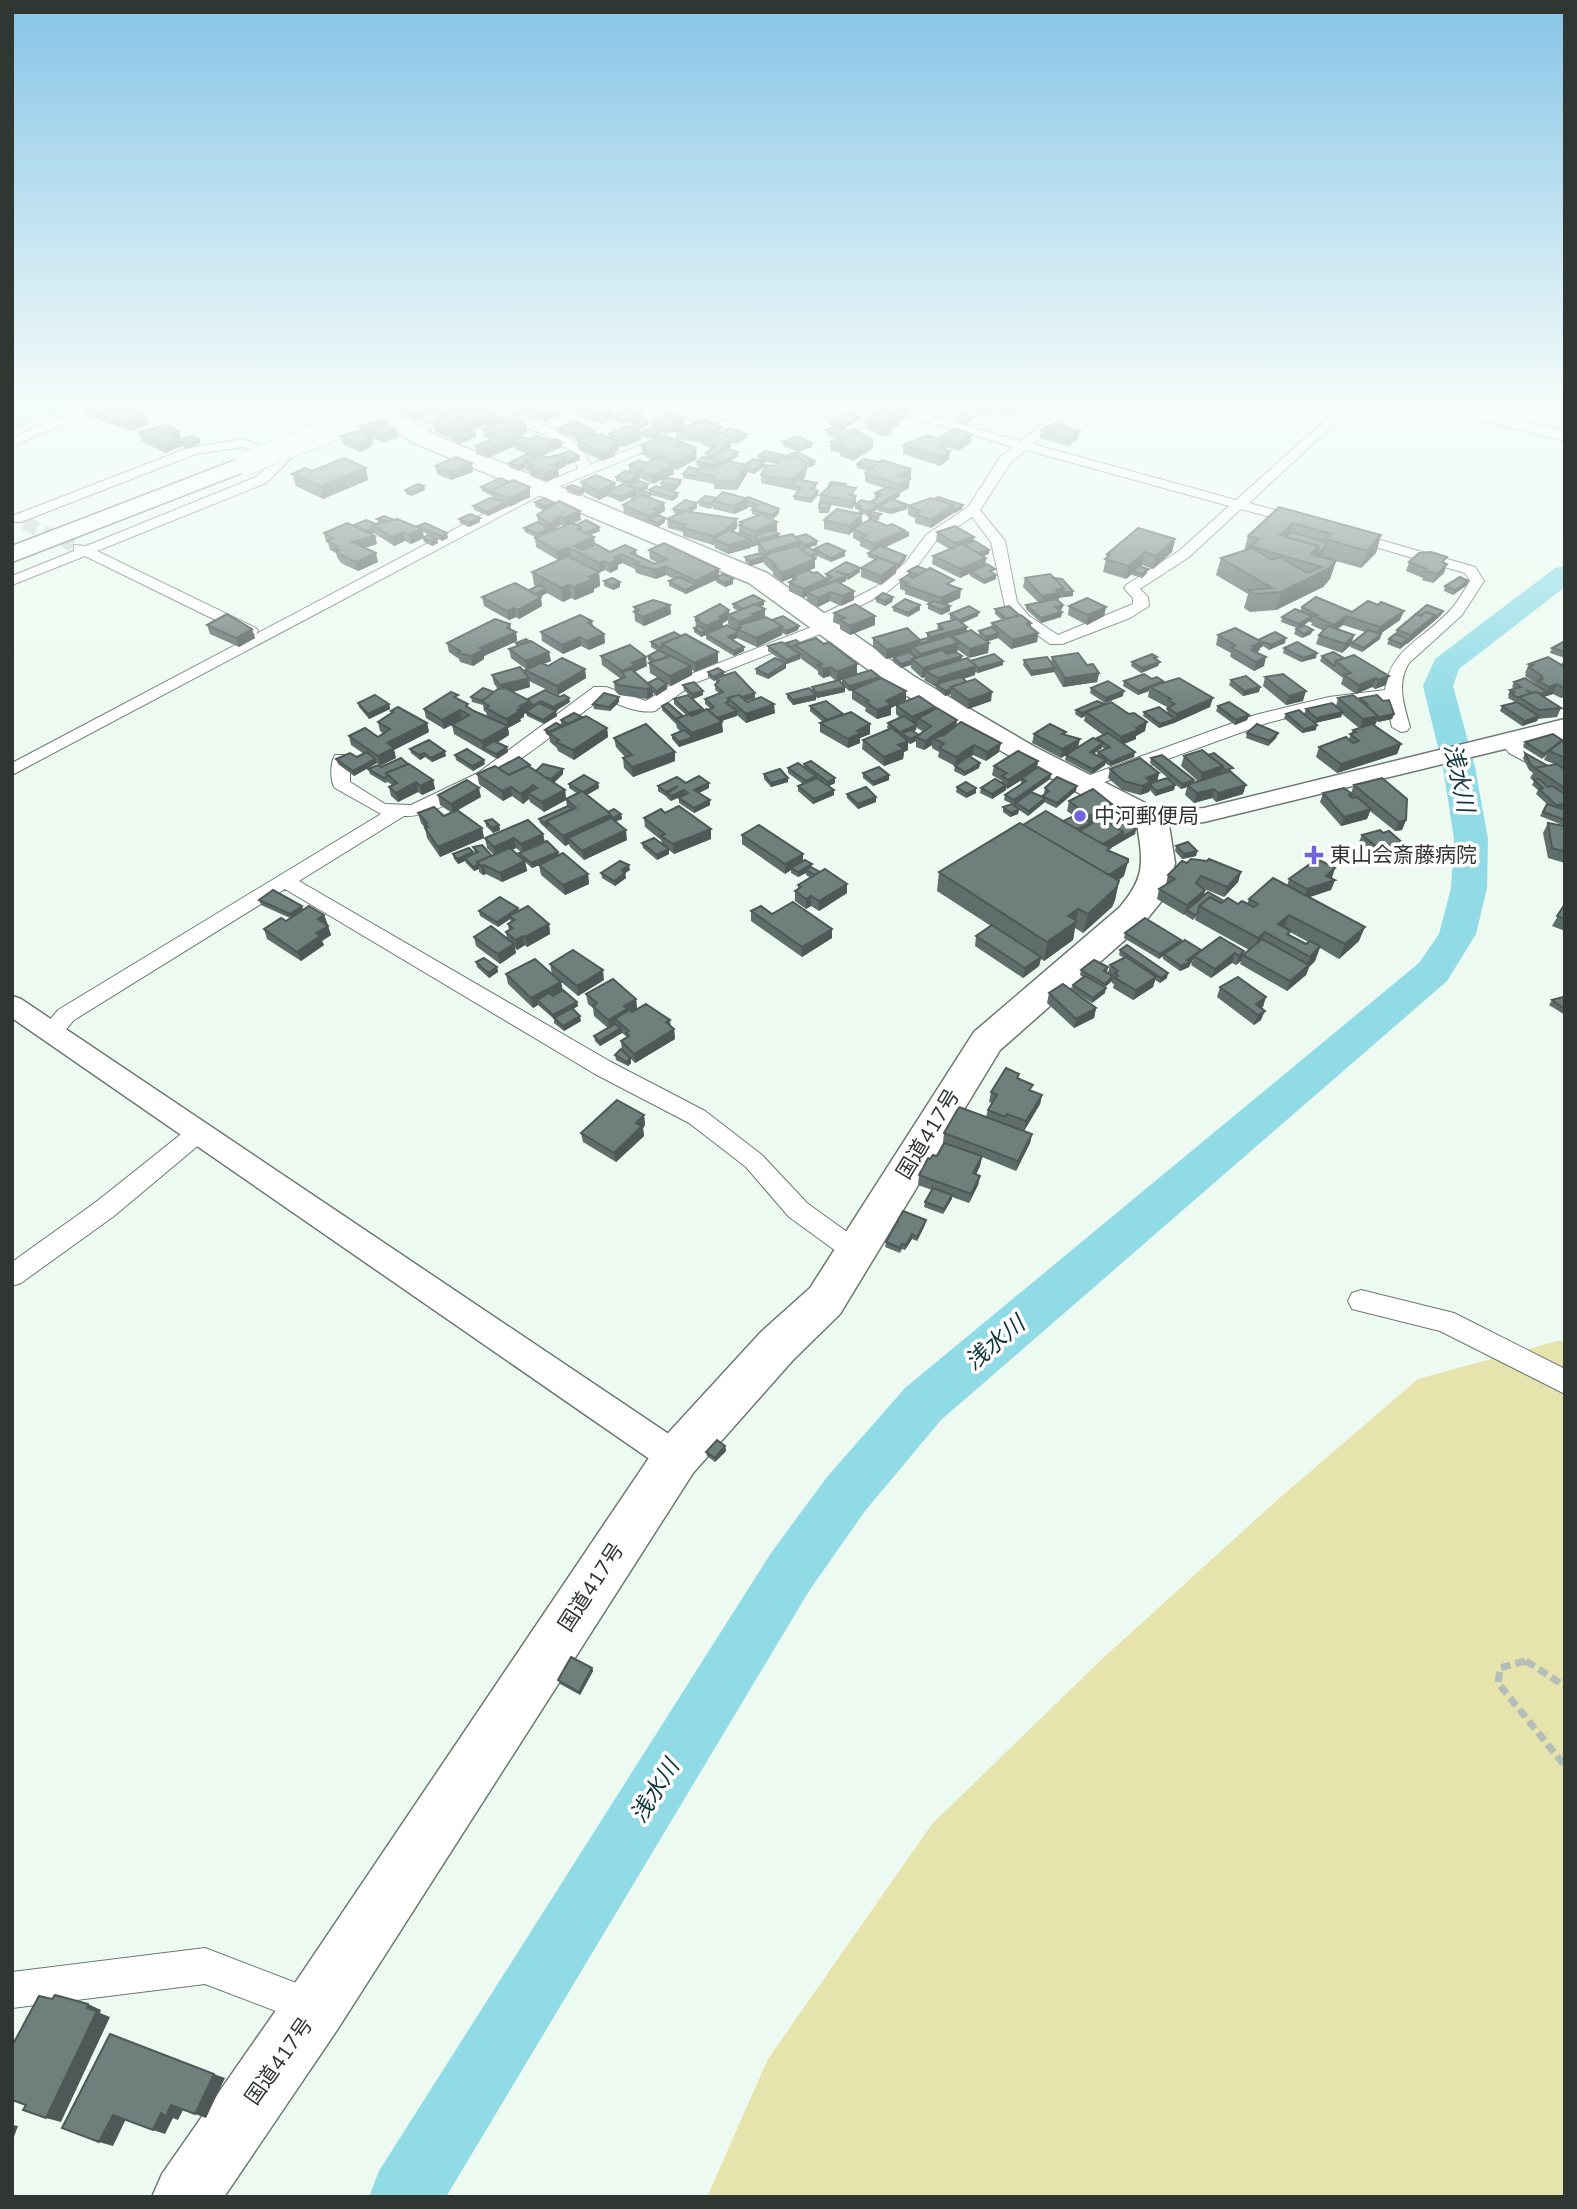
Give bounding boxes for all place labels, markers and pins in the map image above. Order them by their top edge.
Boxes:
place label: 中河郵便局 [1094,802,1199,830]
marker: 中河郵便局 [1072,808,1088,824]
place label: 東山会斎藤病院 [1330,841,1477,869]
marker: 東山会斎藤病院 [1304,845,1324,865]

